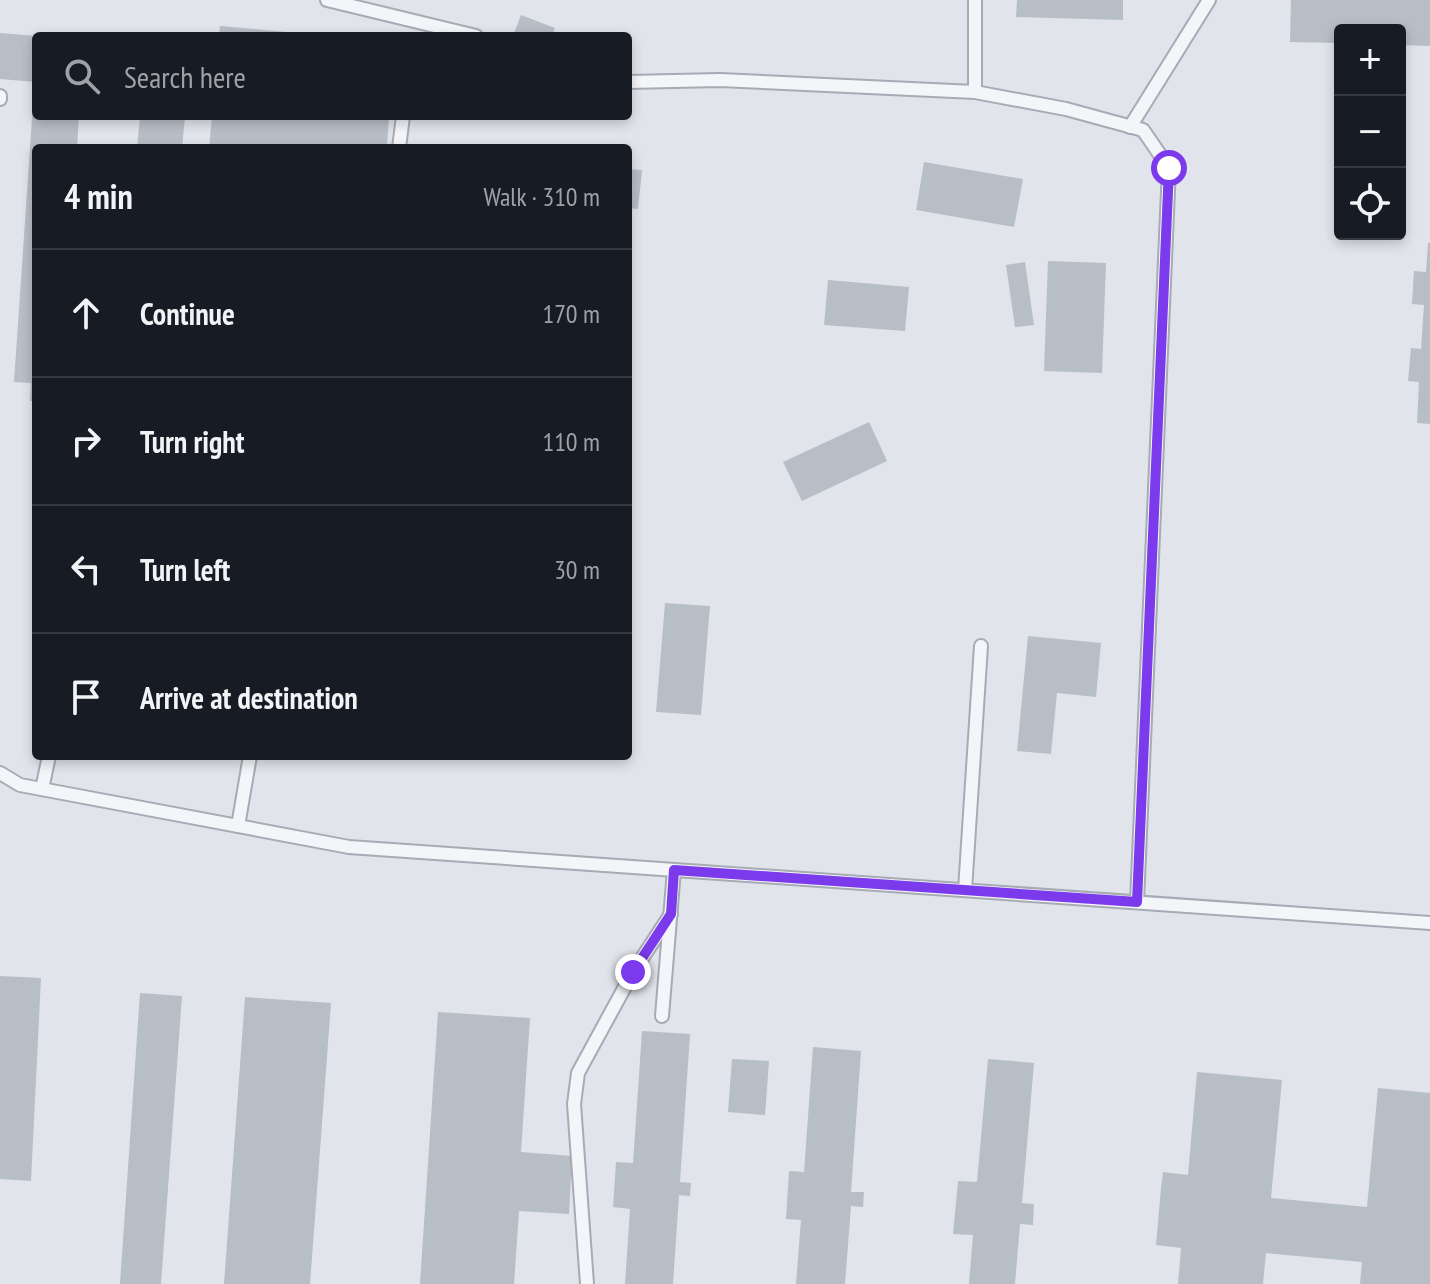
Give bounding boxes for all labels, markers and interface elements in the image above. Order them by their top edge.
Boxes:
map controls [1334,24,1406,240]
button: + [1334,24,1406,96]
search box [32,32,632,120]
icon: search [60,54,104,98]
text: Search here [124,57,246,96]
button: − [1334,96,1406,168]
route start [1151,150,1187,186]
button: locate [1334,168,1406,240]
text: 4 min [64,174,133,218]
text: Walk · 310 m [483,180,600,213]
icon: ahead [64,291,108,335]
text: Continue [140,294,235,333]
text: 170 m [542,297,600,330]
icon: right [64,419,108,463]
text: Turn right [140,422,244,461]
text: 110 m [542,425,600,458]
icon: left [64,547,108,591]
text: Turn left [140,550,230,589]
text: 30 m [554,553,600,586]
icon: arrive [64,675,108,719]
text: Arrive at destination [140,678,358,717]
route end [615,954,651,990]

